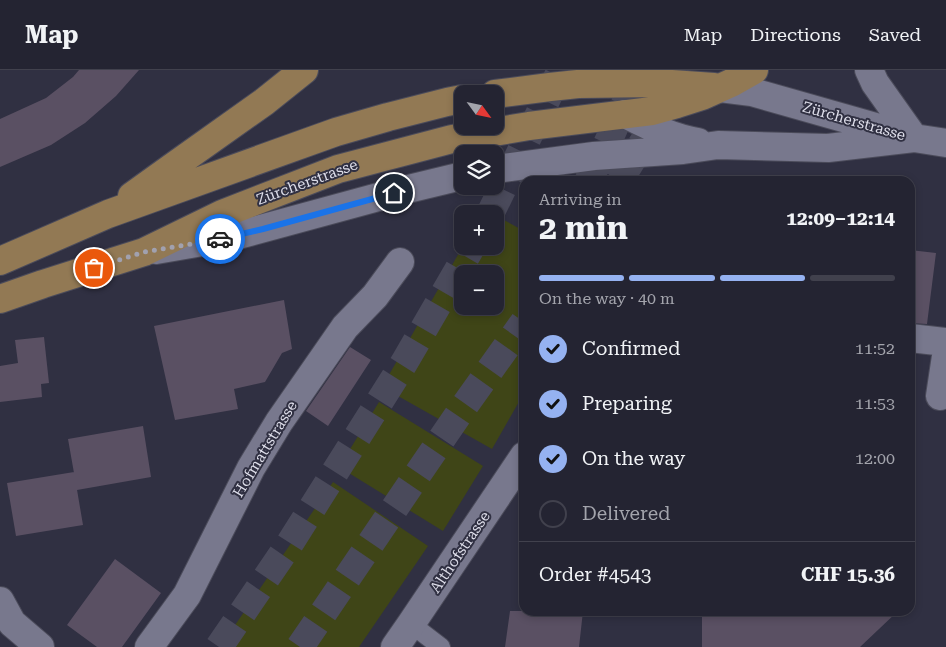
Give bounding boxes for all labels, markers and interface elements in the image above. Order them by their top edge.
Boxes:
text: Map [25,21,79,49]
text: Map [684,24,722,45]
text: Directions [750,24,841,45]
text: Saved [869,24,921,45]
north arrow [454,85,504,135]
map controls [454,85,504,315]
street label: Zürcherstrasse [800,98,908,144]
button: layers [454,145,504,195]
street label: Zürcherstrasse [254,155,360,209]
pin [373,172,415,214]
icon: home [380,179,408,207]
text: Arriving in [539,190,622,209]
button: + [454,205,504,255]
text: 12:09–12:14 [786,207,895,230]
text: 2 min [539,209,628,247]
courier [195,214,245,264]
icon: car [206,225,234,253]
pin [73,247,115,289]
icon: bag [80,254,108,282]
button: − [454,265,504,315]
text: On the way · 40 m [539,289,675,308]
icon: check [539,335,567,363]
text: Confirmed [582,337,680,360]
text: 11:52 [855,339,895,358]
icon: check [539,390,567,418]
text: Preparing [582,392,672,415]
text: 11:53 [855,394,895,413]
street label: Hofmattstrasse [229,397,301,501]
icon: check [539,445,567,473]
text: On the way [582,447,685,470]
text: 12:00 [855,449,895,468]
text: Delivered [582,502,670,525]
street label: Althofstrasse [426,508,494,596]
text: Order #4543 [539,563,651,586]
text: CHF 15.36 [801,563,895,586]

